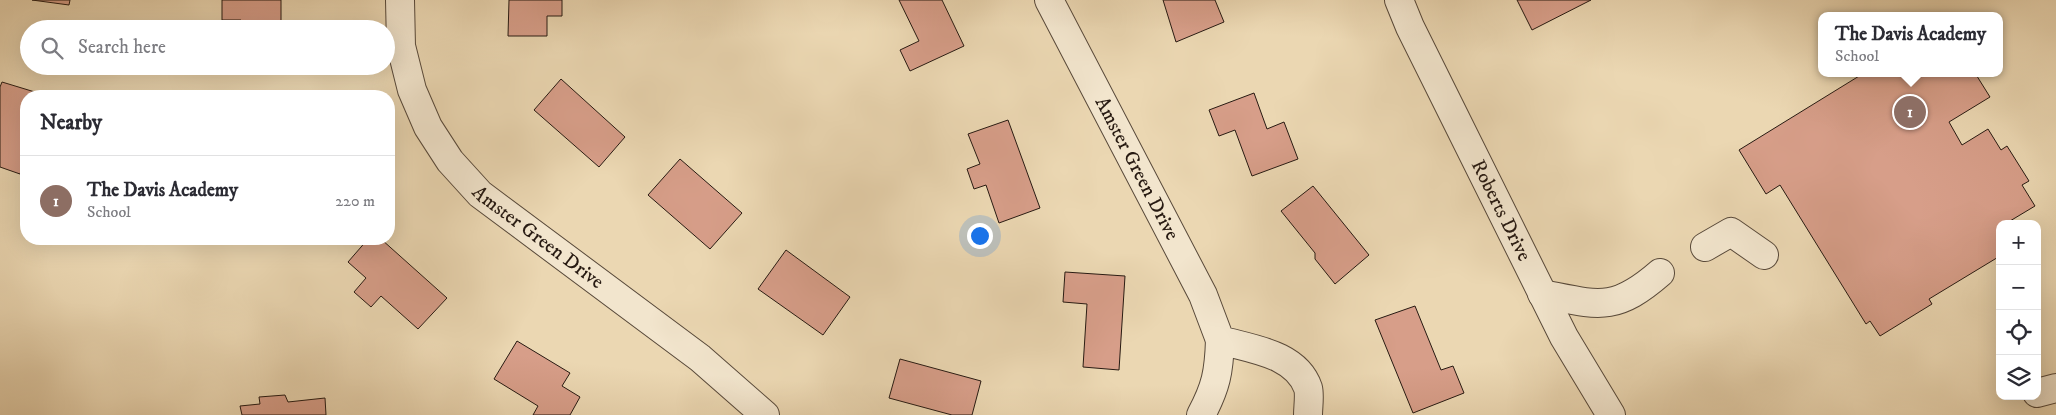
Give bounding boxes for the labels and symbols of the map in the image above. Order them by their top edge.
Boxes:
street label: Amster Green Drive [1089,93,1185,244]
pin: 1 [1894,93,1926,131]
street label: Roberts Drive [1465,156,1537,265]
street label: Amster Green Drive [466,181,609,294]
your location [967,223,993,249]

